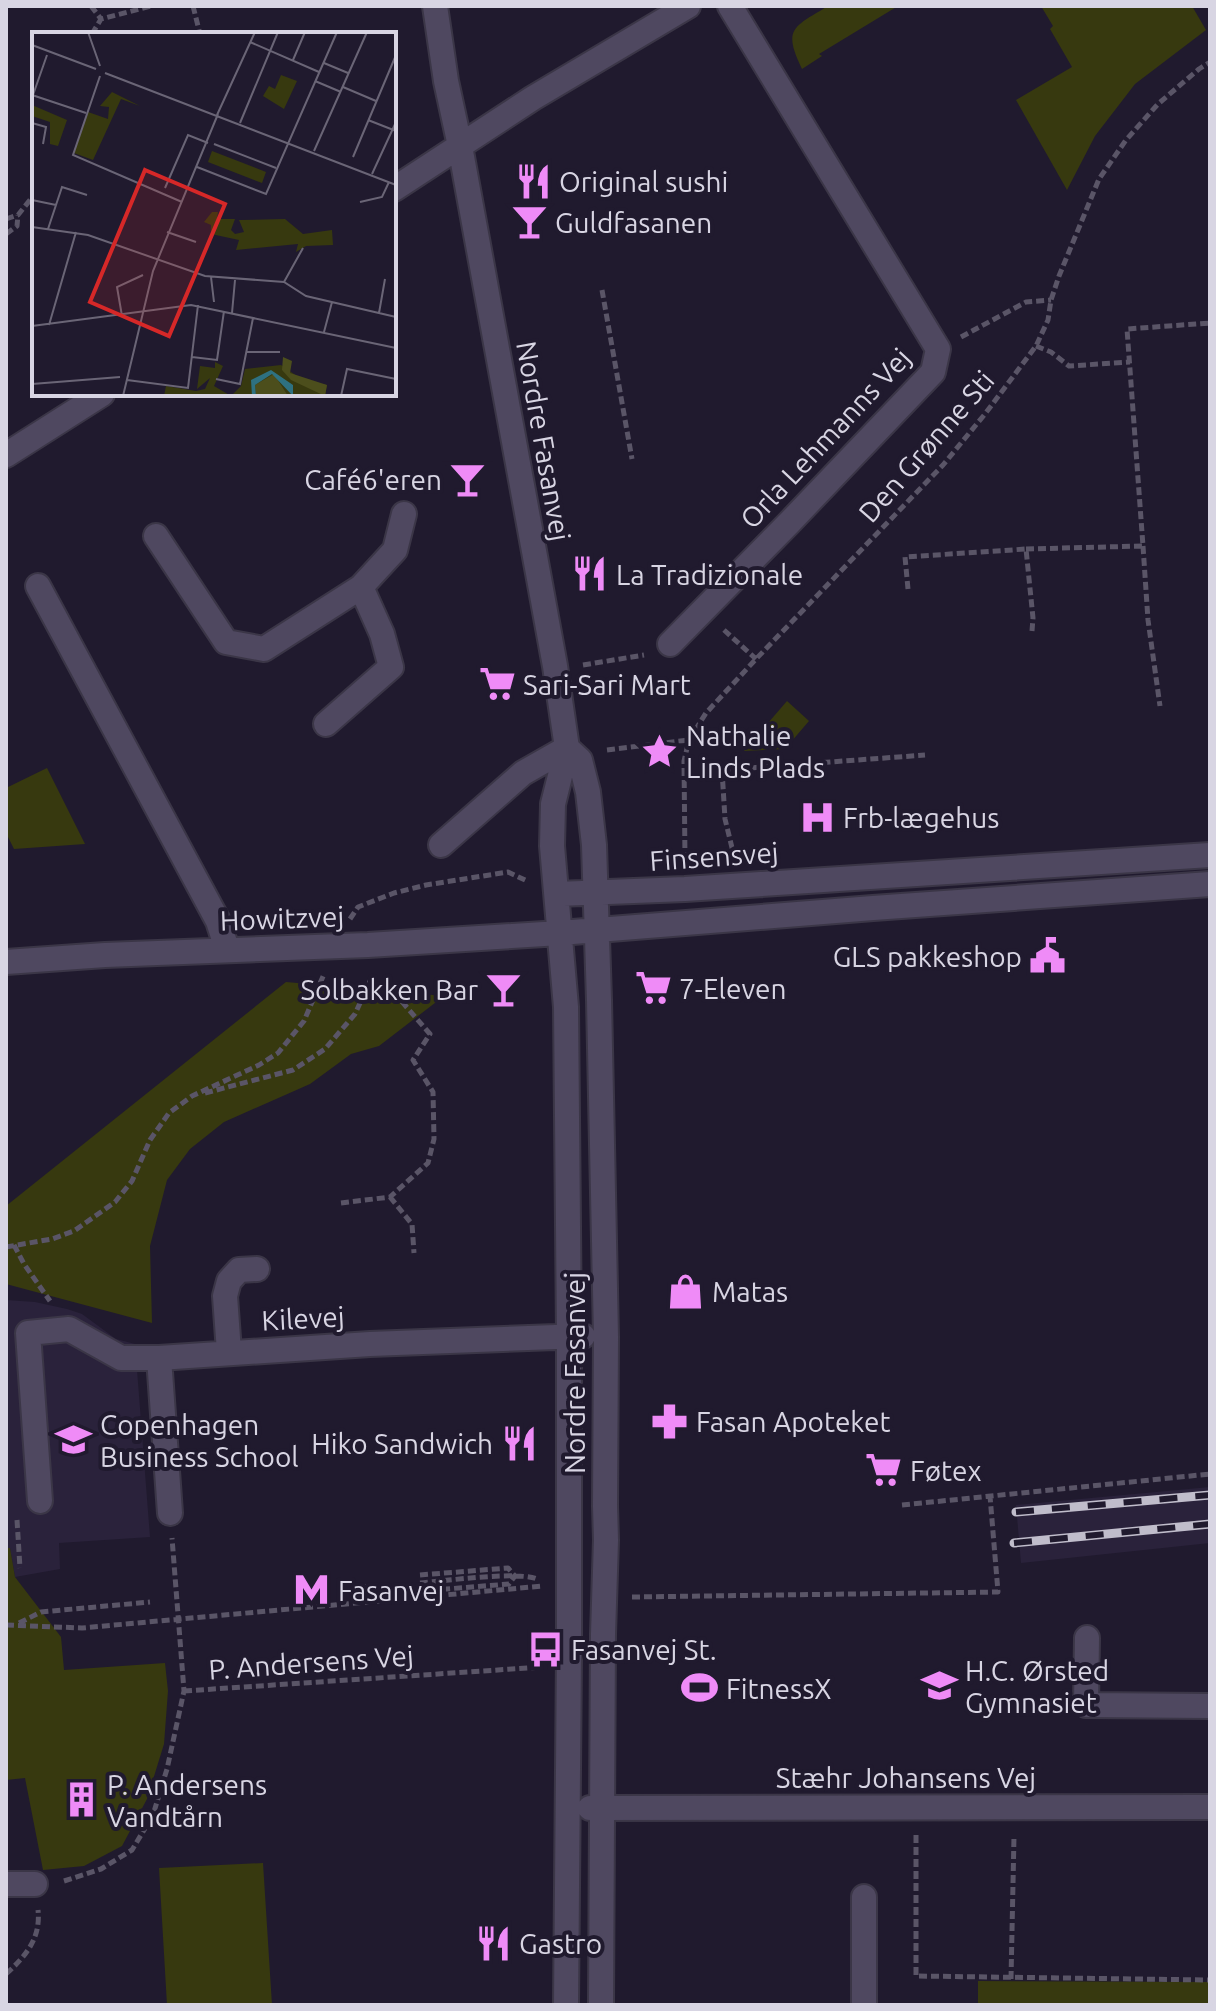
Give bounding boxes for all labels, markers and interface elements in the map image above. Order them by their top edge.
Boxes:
inset map [32,32,396,396]
restaurant icon: Original sushi [514,162,552,200]
place label: Original sushi [559,166,728,197]
bar icon: Guldfasanen [510,203,548,241]
place label: Guldfasanen [555,207,712,238]
street label: Nordre Fasanvej [511,339,577,543]
street label: Orla Lehmanns Vej [734,342,916,534]
street label: Den Grønne Sti [852,364,1000,528]
bar icon: Café6'eren [449,460,487,498]
place label: Café6'eren [304,464,442,495]
restaurant icon: La Tradizionale [571,555,609,593]
place label: La Tradizionale [616,559,803,590]
supermarket icon: Sari-Sari Mart [478,665,516,703]
place label: Sari-Sari Mart [523,669,691,700]
place label: Nathalie Linds Plads [686,720,825,783]
place icon: Nathalie Linds Plads [641,732,679,770]
hospital icon: Frb-lægehus [798,798,836,836]
place label: Frb-lægehus [843,802,999,833]
street label: Finsensvej [649,836,779,876]
street label: Howitzvej [219,900,345,936]
public building icon: GLS pakkeshop [1029,937,1067,975]
place label: GLS pakkeshop [833,941,1022,972]
supermarket icon: 7-Eleven [634,969,672,1007]
bar icon: Solbakken Bar [485,970,523,1008]
place label: 7-Eleven [679,973,786,1004]
place label: Solbakken Bar [300,974,478,1005]
street label: Nordre Fasanvej [559,1272,590,1474]
shop icon: Matas [667,1272,705,1310]
place label: Matas [712,1276,788,1307]
street label: Kilevej [261,1300,345,1336]
pharmacy icon: Fasan Apoteket [651,1402,689,1440]
place label: Fasan Apoteket [696,1406,891,1437]
place label: Copenhagen Business School [100,1409,299,1472]
school or university icon: Copenhagen Business School [55,1421,93,1459]
restaurant icon: Hiko Sandwich [500,1424,538,1462]
place label: Hiko Sandwich [311,1428,493,1459]
supermarket icon: Føtex [865,1451,903,1489]
place label: Føtex [910,1455,982,1486]
metro station icon: Fasanvej [293,1571,331,1609]
place label: Fasanvej [338,1575,444,1606]
bus stop icon: Fasanvej St. [526,1630,564,1668]
place label: Fasanvej St. [571,1634,717,1665]
street label: P. Andersens Vej [207,1639,415,1685]
place label: H.C. Ørsted Gymnasiet [965,1655,1109,1718]
school or university icon: H.C. Ørsted Gymnasiet [920,1667,958,1705]
sports icon: FitnessX [681,1669,719,1707]
place label: FitnessX [726,1673,832,1704]
street label: Stæhr Johansens Vej [776,1762,1036,1793]
place label: P. Andersens Vandtårn [107,1769,267,1832]
building icon: P. Andersens Vandtårn [62,1781,100,1819]
restaurant icon: Gastro [474,1924,512,1962]
place label: Gastro [519,1928,602,1959]

